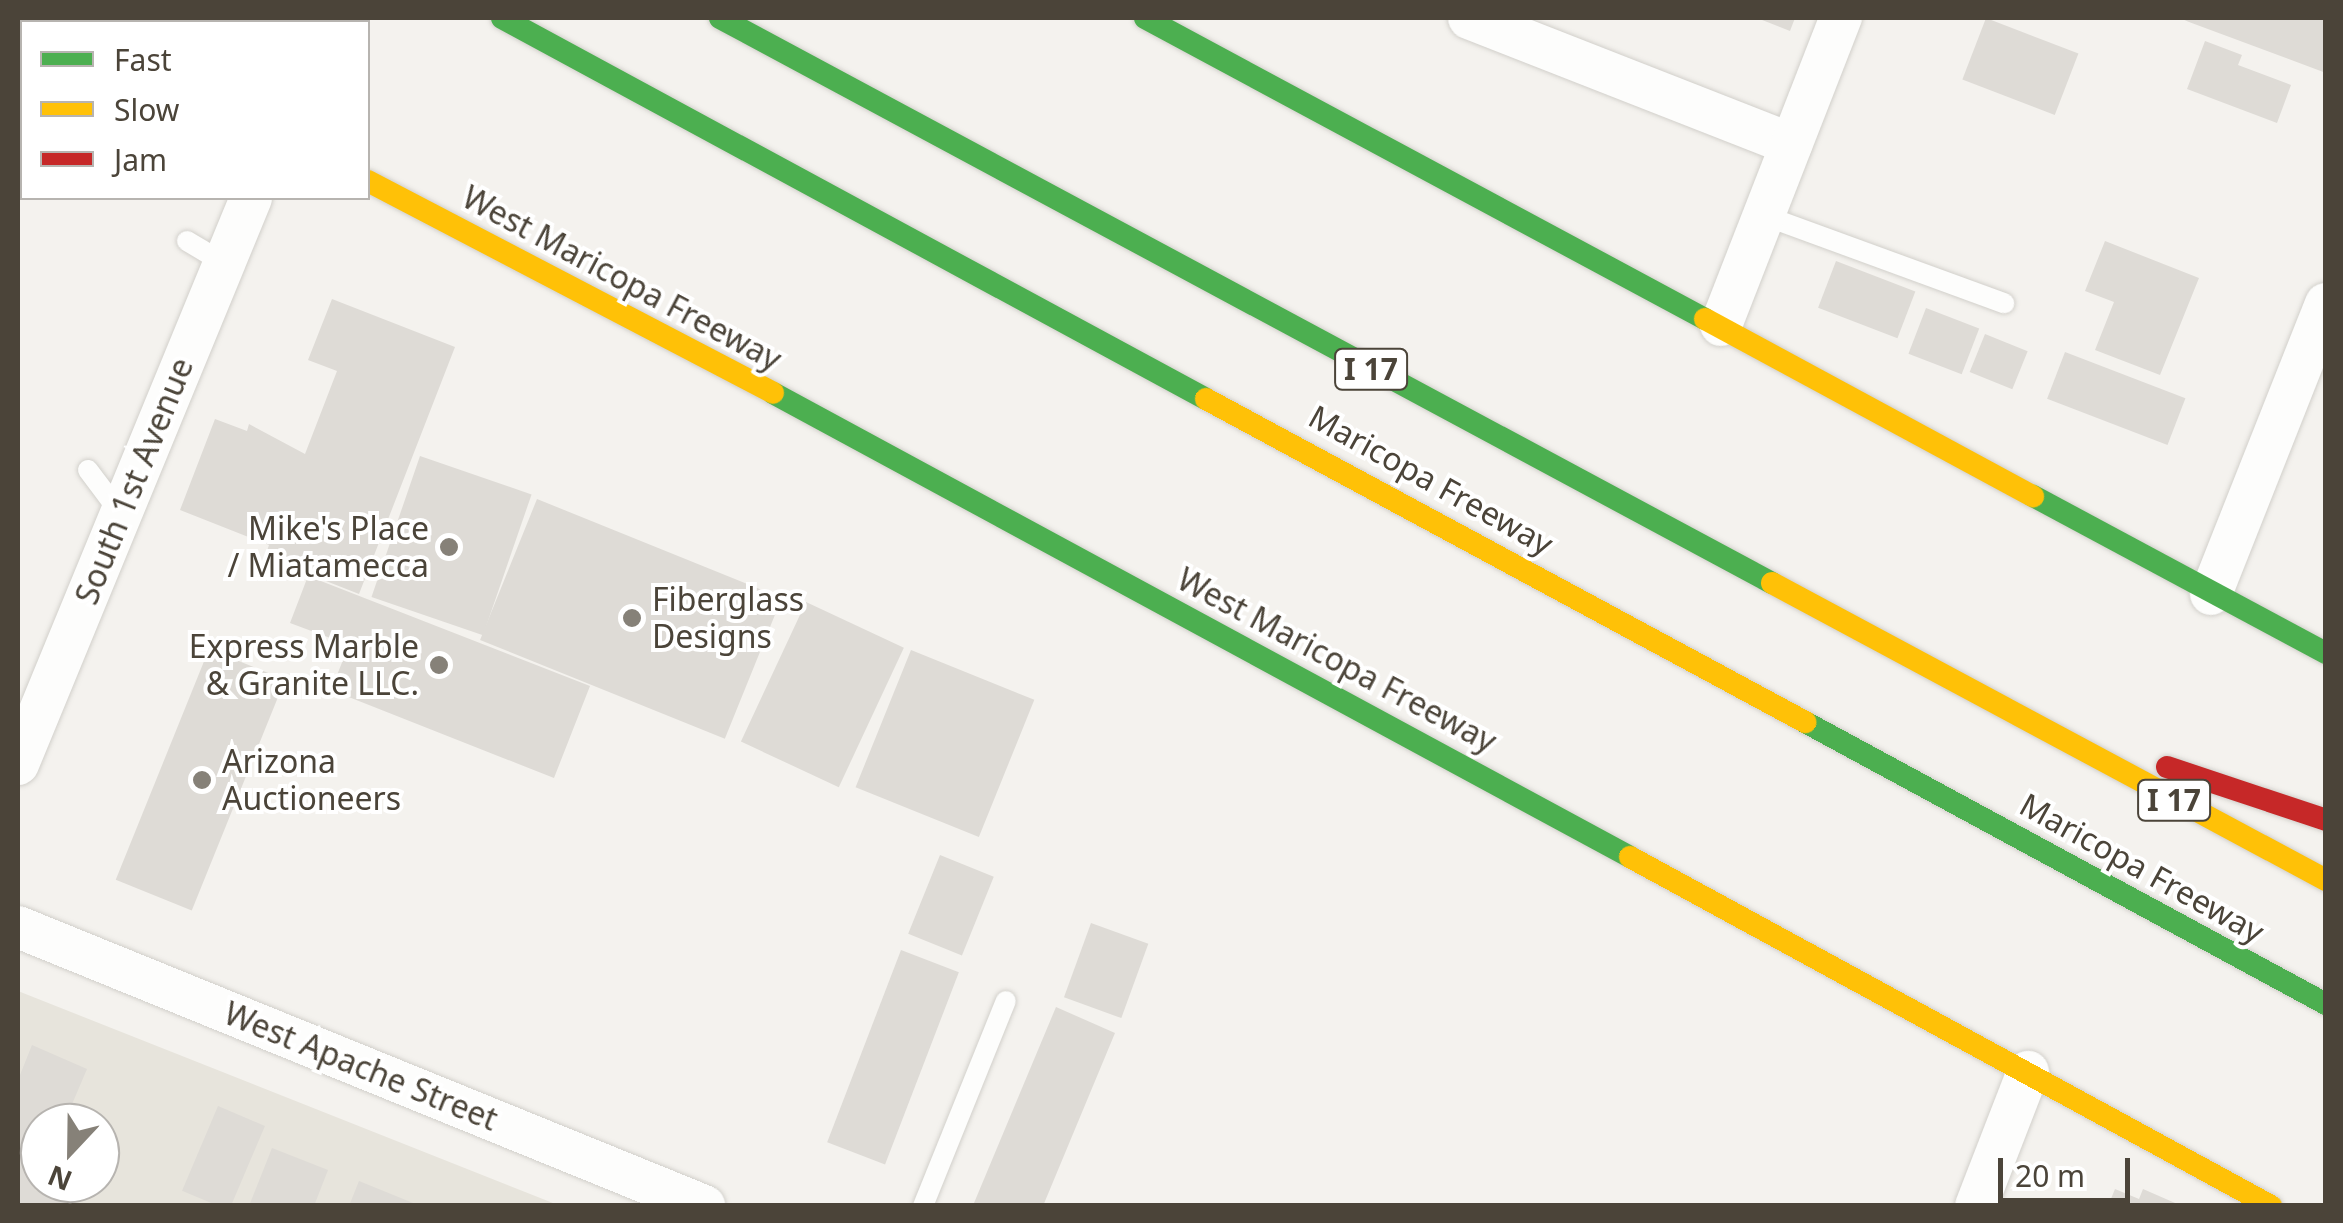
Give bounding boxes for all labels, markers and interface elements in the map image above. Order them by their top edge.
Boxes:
legend [20,20,370,200]
text: Fast [114,39,172,80]
text: Slow [114,89,179,130]
text: Jam [114,139,167,180]
street label: West Maricopa Freeway [456,178,788,378]
road number: I 17 [1334,344,1408,394]
street label: South 1st Avenue [67,352,201,610]
street label: Maricopa Freeway [1302,397,1560,563]
place label: Mike's Place / Miatamecca [227,510,429,585]
marker: Mike's Place / Miatamecca [438,536,460,558]
street label: West Maricopa Freeway [1171,560,1503,760]
place label: Fiberglass Designs [652,581,804,656]
marker: Fiberglass Designs [621,607,643,629]
place label: Express Marble & Granite LLC. [189,628,419,703]
marker: Express Marble & Granite LLC. [428,654,450,676]
place label: Arizona Auctioneers [222,743,401,818]
marker: Arizona Auctioneers [191,769,213,791]
road number: I 17 [2136,775,2212,825]
street label: Maricopa Freeway [2013,785,2271,951]
street label: West Apache Street [219,994,503,1138]
north arrow [20,1103,120,1203]
scale bar [2003,1138,2136,1200]
text: 20 m [2015,1155,2085,1196]
text: N [42,1157,77,1201]

